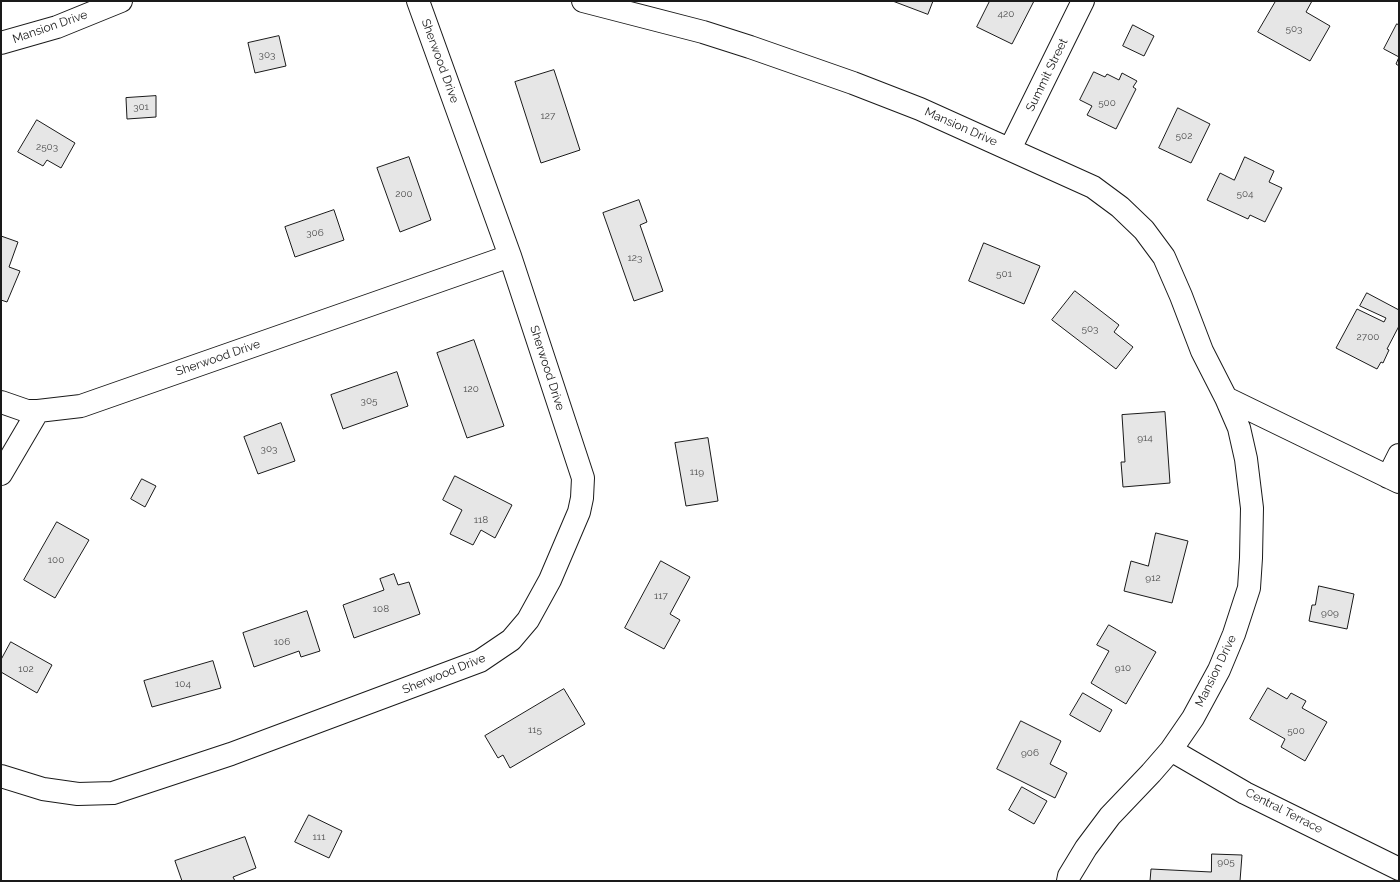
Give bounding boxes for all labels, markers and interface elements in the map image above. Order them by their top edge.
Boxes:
street label: Mansion Drive [11,7,89,47]
house number: 420 [998,8,1014,20]
street label: Sherwood Drive [418,17,462,105]
house number: 503 [1286,23,1302,35]
street label: Summit Street [1023,36,1071,114]
house number: 303 [259,49,275,61]
house number: 500 [1098,97,1116,109]
house number: 301 [133,101,149,113]
street label: Mansion Drive [922,105,1000,149]
house number: 127 [541,110,555,122]
house number: 502 [1176,130,1192,142]
house number: 2503 [36,141,58,153]
house number: 200 [395,188,413,200]
house number: 504 [1236,188,1254,200]
house number: 306 [306,227,324,239]
house number: 123 [628,252,642,264]
house number: 501 [996,268,1012,280]
house number: 503 [1082,323,1098,335]
street label: Sherwood Drive [526,324,568,412]
house number: 2700 [1357,331,1379,343]
street label: Sherwood Drive [174,337,262,379]
house number: 120 [463,383,479,395]
house number: 305 [361,395,377,407]
house number: 914 [1137,432,1153,444]
house number: 303 [261,443,277,455]
house number: 119 [690,466,704,478]
house number: 118 [474,514,488,526]
house number: 100 [48,554,64,566]
house number: 912 [1145,572,1161,584]
house number: 117 [654,590,668,602]
house number: 108 [373,603,389,615]
house number: 909 [1321,607,1339,619]
street label: Mansion Drive [1192,633,1240,709]
house number: 106 [274,636,290,648]
street label: Sherwood Drive [400,651,488,697]
house number: 910 [1115,662,1131,674]
house number: 102 [18,663,34,675]
house number: 104 [175,678,191,690]
house number: 115 [528,724,542,736]
house number: 500 [1287,725,1305,737]
house number: 906 [1021,747,1039,759]
street label: Central Terrace [1243,785,1325,837]
house number: 111 [313,831,325,843]
house number: 905 [1217,856,1235,868]

